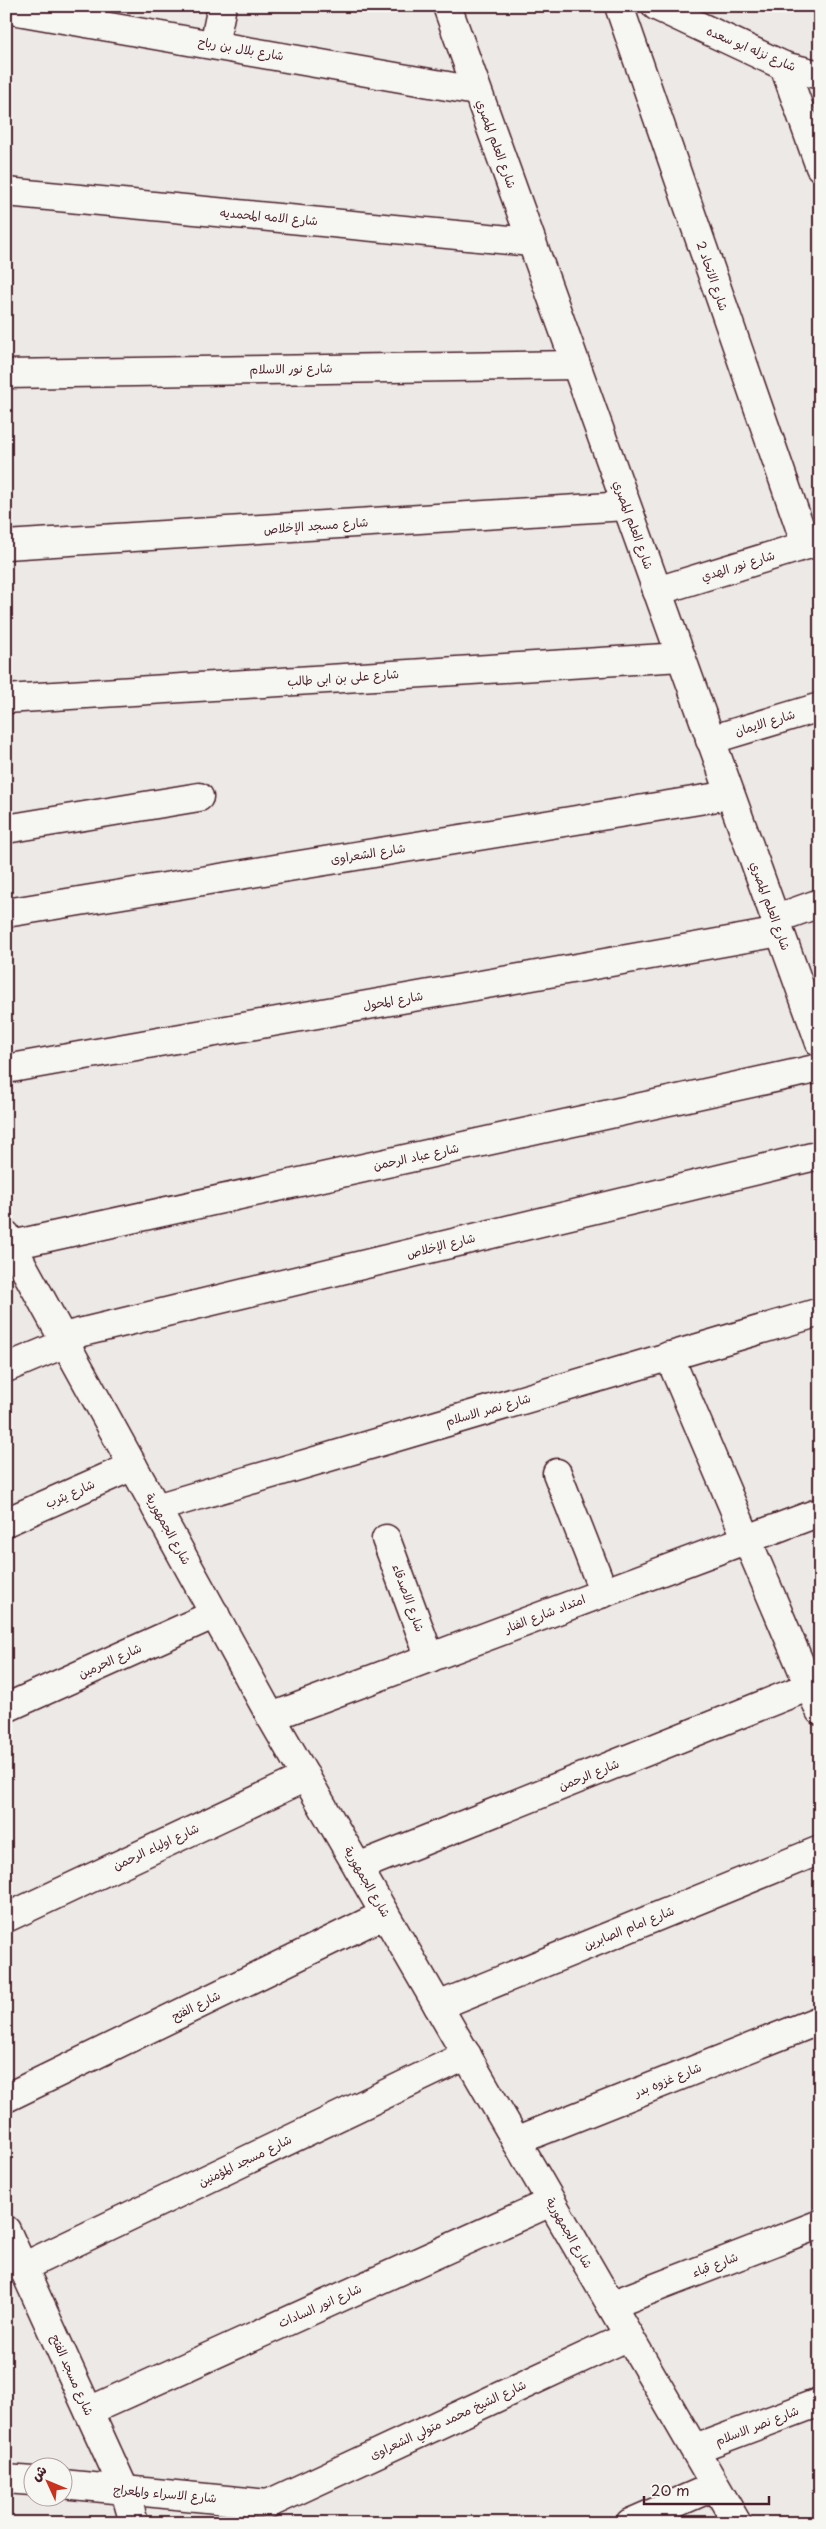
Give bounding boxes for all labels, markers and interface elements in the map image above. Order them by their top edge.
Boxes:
street label: شارع نزله ابو سعده [703,21,799,76]
street label: شارع بلال بن رباح [197,32,285,65]
street label: شارع العلم المصري [472,97,521,191]
street label: شارع الامه المحمديه [219,203,319,230]
street label: شارع الاتحاد 2 [692,238,733,313]
street label: شارع نور الاسلام [249,358,333,379]
street label: شارع العلم المصري [609,478,658,572]
street label: شارع مسجد الإخلاص [263,512,369,539]
street label: شارع نور الهدي [699,545,777,586]
street label: شارع على بن ابى طالب [286,664,400,691]
street label: شارع الايمان [732,704,797,741]
street label: شارع الشعراوى [329,838,407,869]
street label: شارع العلم المصري [746,859,795,953]
street label: شارع المحول [361,986,424,1015]
street label: شارع عباد الرحمن [371,1138,461,1175]
street label: شارع الإخلاص [405,1228,477,1263]
street label: شارع نصر الاسلام [443,1388,533,1431]
street label: شارع يثرب [42,1474,98,1513]
street label: شارع الجمهورية [141,1489,196,1568]
street label: شارع الاصدقاء [387,1561,430,1634]
street label: امتداد شارع الفنار [501,1589,588,1638]
street label: شارع الحرمين [75,1638,145,1683]
street label: شارع الرحمن [556,1754,622,1795]
street label: شارع اولياء الرحمن [110,1818,202,1875]
street label: شارع الجمهورية [339,1843,395,1921]
street label: شارع امام الصابرين [581,1901,677,1954]
street label: شارع الفتح [168,1986,224,2026]
street label: شارع غزوه بدر [630,2057,704,2102]
street label: شارع مسجد المؤمنين [195,2130,295,2191]
street label: شارع الجمهورية [541,2194,597,2272]
street label: شارع قباء [689,2247,741,2282]
street label: شارع انور السادات [275,2279,364,2332]
street label: شارع مسجد الفتح [46,2331,99,2418]
street label: شارع الشيخ محمد متولي الشعراوى [366,2375,530,2466]
street label: شارع نصر الاسلام [712,2401,801,2450]
north arrow [22,2456,72,2506]
text: ش [25,2460,51,2485]
scale bar [644,2474,768,2506]
text: 20 m [651,2478,690,2501]
street label: شارع الاسراء والمعراج [113,2480,218,2507]

